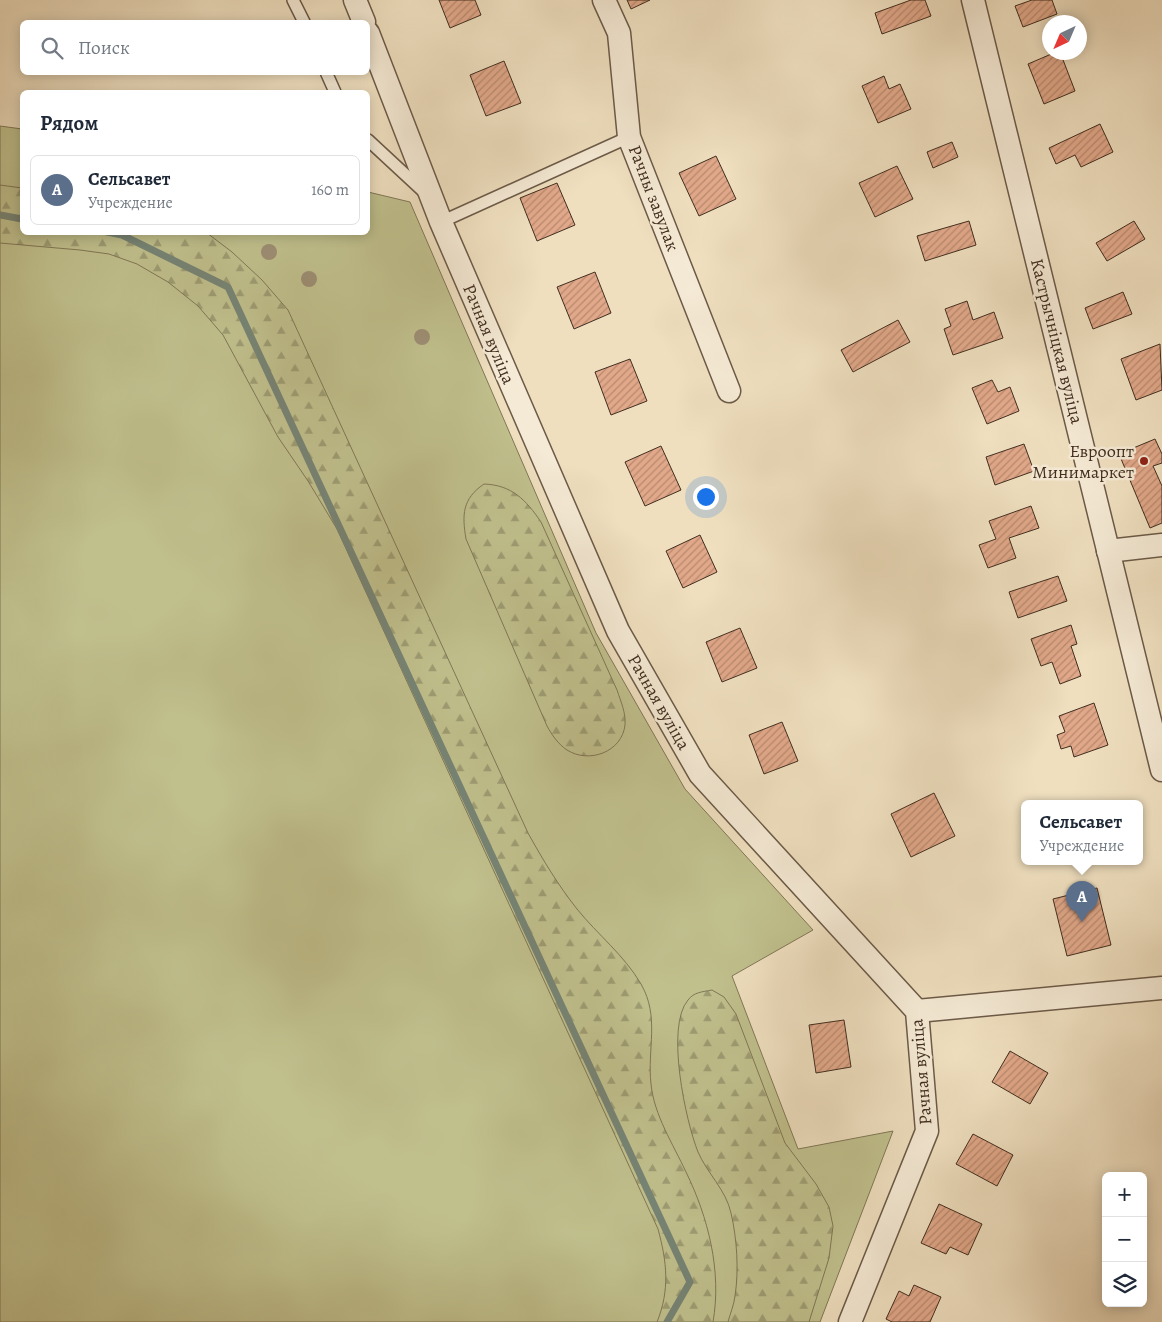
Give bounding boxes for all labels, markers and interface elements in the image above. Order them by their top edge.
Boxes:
north arrow [1042,15,1087,60]
search box [20,20,370,75]
icon: search [38,34,66,62]
text: Поиск [78,35,130,61]
text: Рядом [40,109,98,137]
street label: Рачны завулак [623,141,685,255]
text: Сельсавет [88,166,171,192]
text: A [52,179,62,201]
text: 160 m [311,179,349,201]
text: Учреждение [88,192,173,214]
street label: Кастрычніцкая вуліца [1025,256,1089,427]
street label: Рачная вуліца [457,280,521,388]
place label: Евроопт Минимаркет [1032,439,1134,484]
marker: Евроопт Минимаркет [1138,455,1150,467]
your location [693,484,719,510]
street label: Рачная вуліца [622,650,696,755]
popup [1021,800,1143,865]
text: Сельсавет [1040,809,1122,835]
text: Учреждение [1040,835,1124,857]
pin: A [1066,881,1098,922]
street label: Рачная вуліца [904,1017,938,1126]
map controls [1102,1172,1147,1307]
button: + [1102,1172,1147,1217]
button: − [1102,1217,1147,1262]
button: layers [1102,1262,1147,1307]

